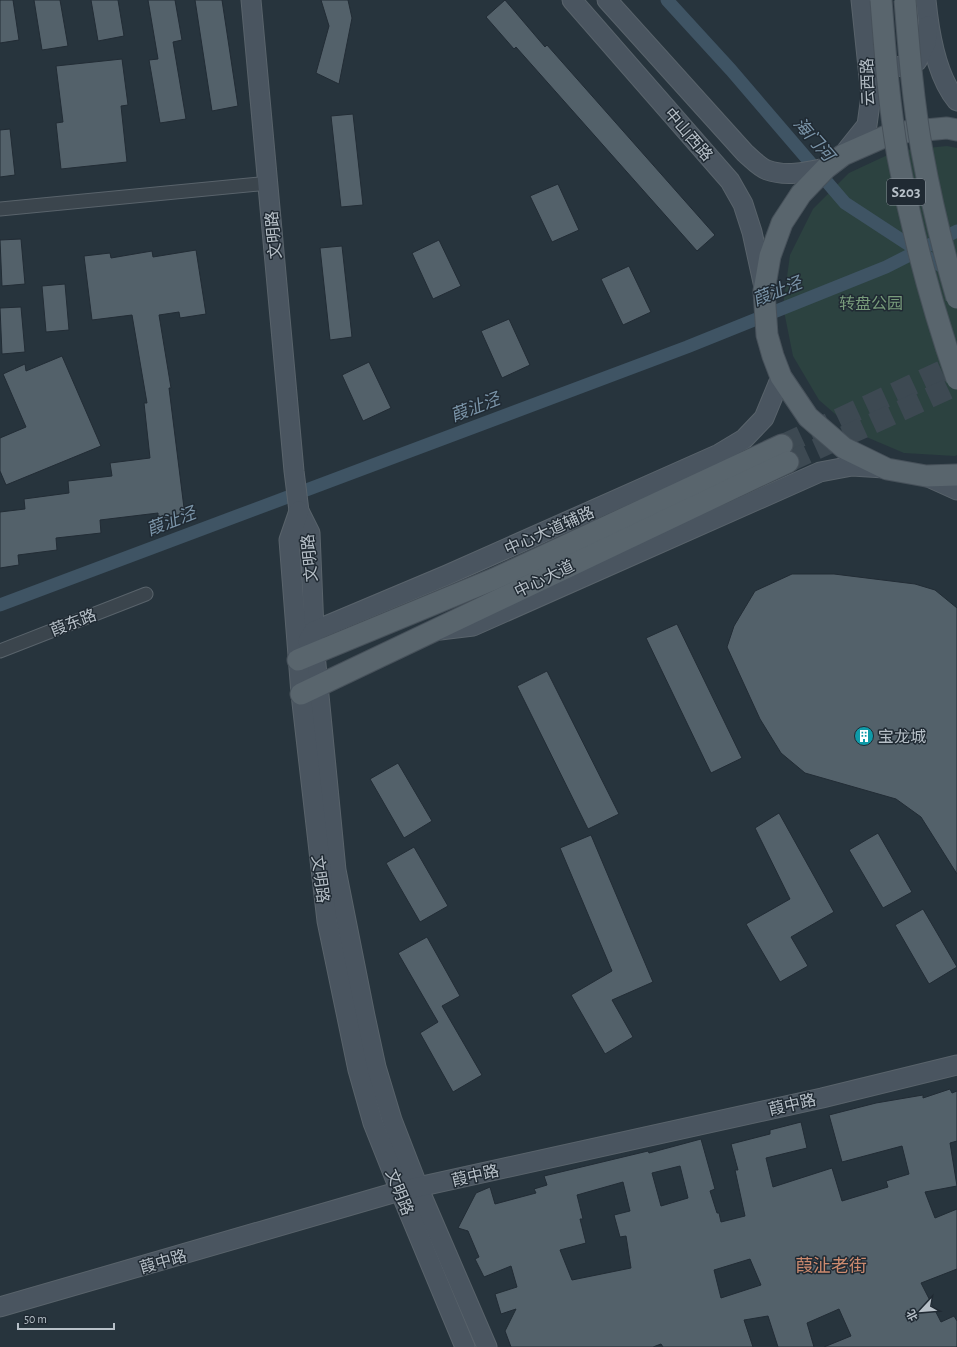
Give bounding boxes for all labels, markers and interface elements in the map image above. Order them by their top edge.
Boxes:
street label: 云西路 [858,58,877,106]
street label: 中山西路 [661,105,716,164]
water label: 海门河 [790,114,839,166]
road number: S203 [887,179,925,205]
street label: 文明路 [263,210,284,260]
water label: 葭沚泾 [750,272,806,309]
park label: 转盘公园 [839,295,903,312]
water label: 葭沚泾 [448,389,504,425]
water label: 葭沚泾 [144,503,200,539]
street label: 中心大道辅路 [502,503,597,558]
street label: 文明路 [299,533,320,583]
street label: 中心大道 [512,557,577,600]
street label: 葭东路 [48,606,99,639]
building icon: 宝龙城 [853,725,875,747]
place label: 宝龙城 [878,728,926,745]
street label: 文明路 [309,854,332,904]
street label: 葭中路 [767,1091,817,1118]
street label: 葭中路 [450,1162,500,1189]
street label: 文明路 [383,1167,416,1218]
street label: 葭中路 [138,1247,189,1276]
district label: 葭沚老街 [795,1256,867,1276]
north arrow [901,1291,941,1331]
scale bar [18,1305,114,1331]
text: 北 [905,1308,920,1323]
text: 50 m [24,1313,47,1325]

